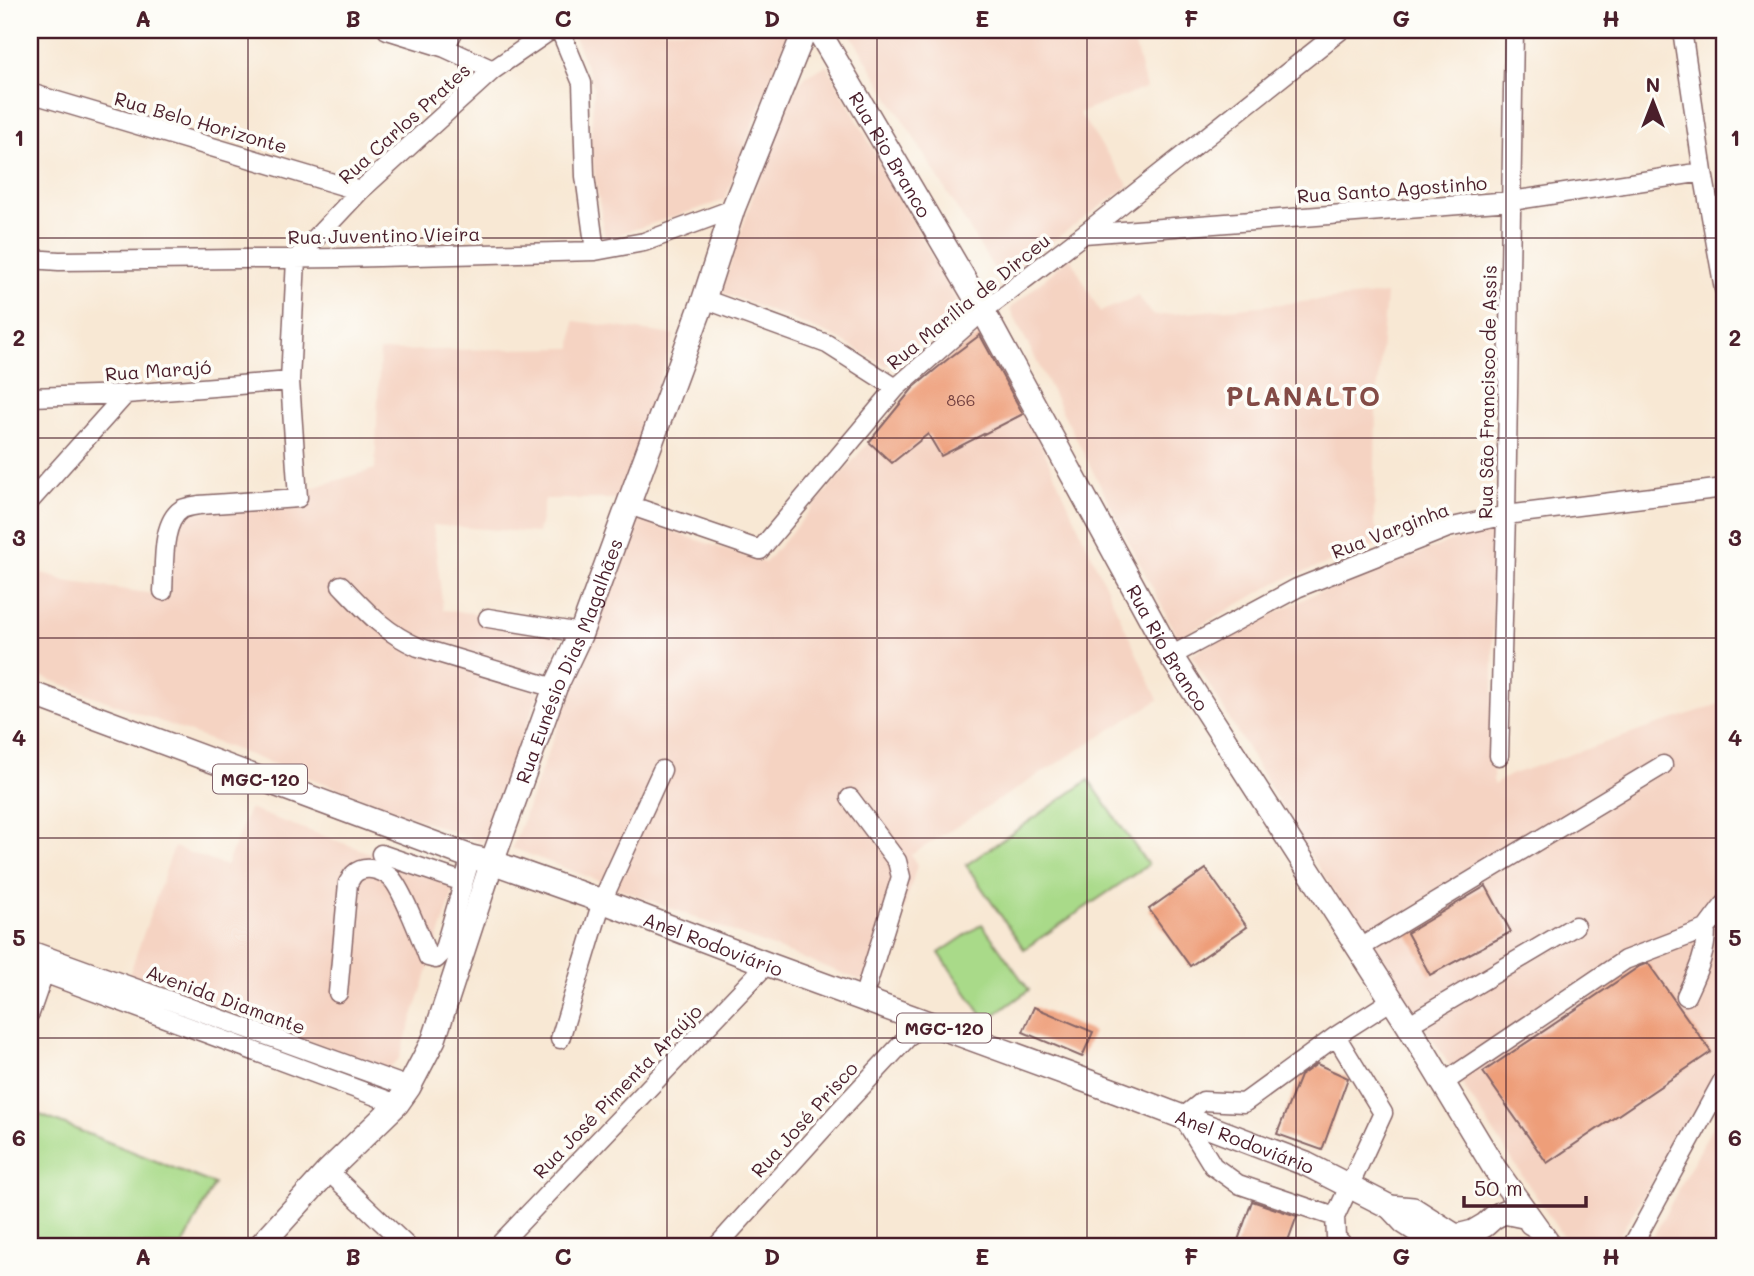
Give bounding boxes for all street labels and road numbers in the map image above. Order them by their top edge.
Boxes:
street label: Rua Carlos Prates [333,57,475,189]
street label: Rua Belo Horizonte [112,85,290,159]
street label: Rua Rio Branco [844,87,938,222]
street label: Rua Santo Agostinho [1296,170,1488,208]
street label: Rua Juventino Vieira [287,221,481,249]
street label: Rua Marília de Dirceu [881,227,1055,375]
street label: Rua São Francisco de Assis [1472,265,1502,519]
street label: Rua Marajó [104,354,212,386]
street label: Rua Varginha [1328,496,1452,564]
street label: Rua Eunésio Dias Magalhães [509,535,627,787]
street label: Rua Rio Branco [1122,580,1215,715]
road number: MGC-120 [213,764,307,794]
street label: Anel Rodoviário [640,906,787,981]
street label: Avenida Diamante [143,959,309,1039]
street label: Rua José Pimenta Araújo [527,999,707,1183]
road number: MGC-120 [897,1014,991,1042]
street label: Rua José Prisco [745,1056,863,1182]
street label: Anel Rodoviário [1172,1103,1319,1179]

